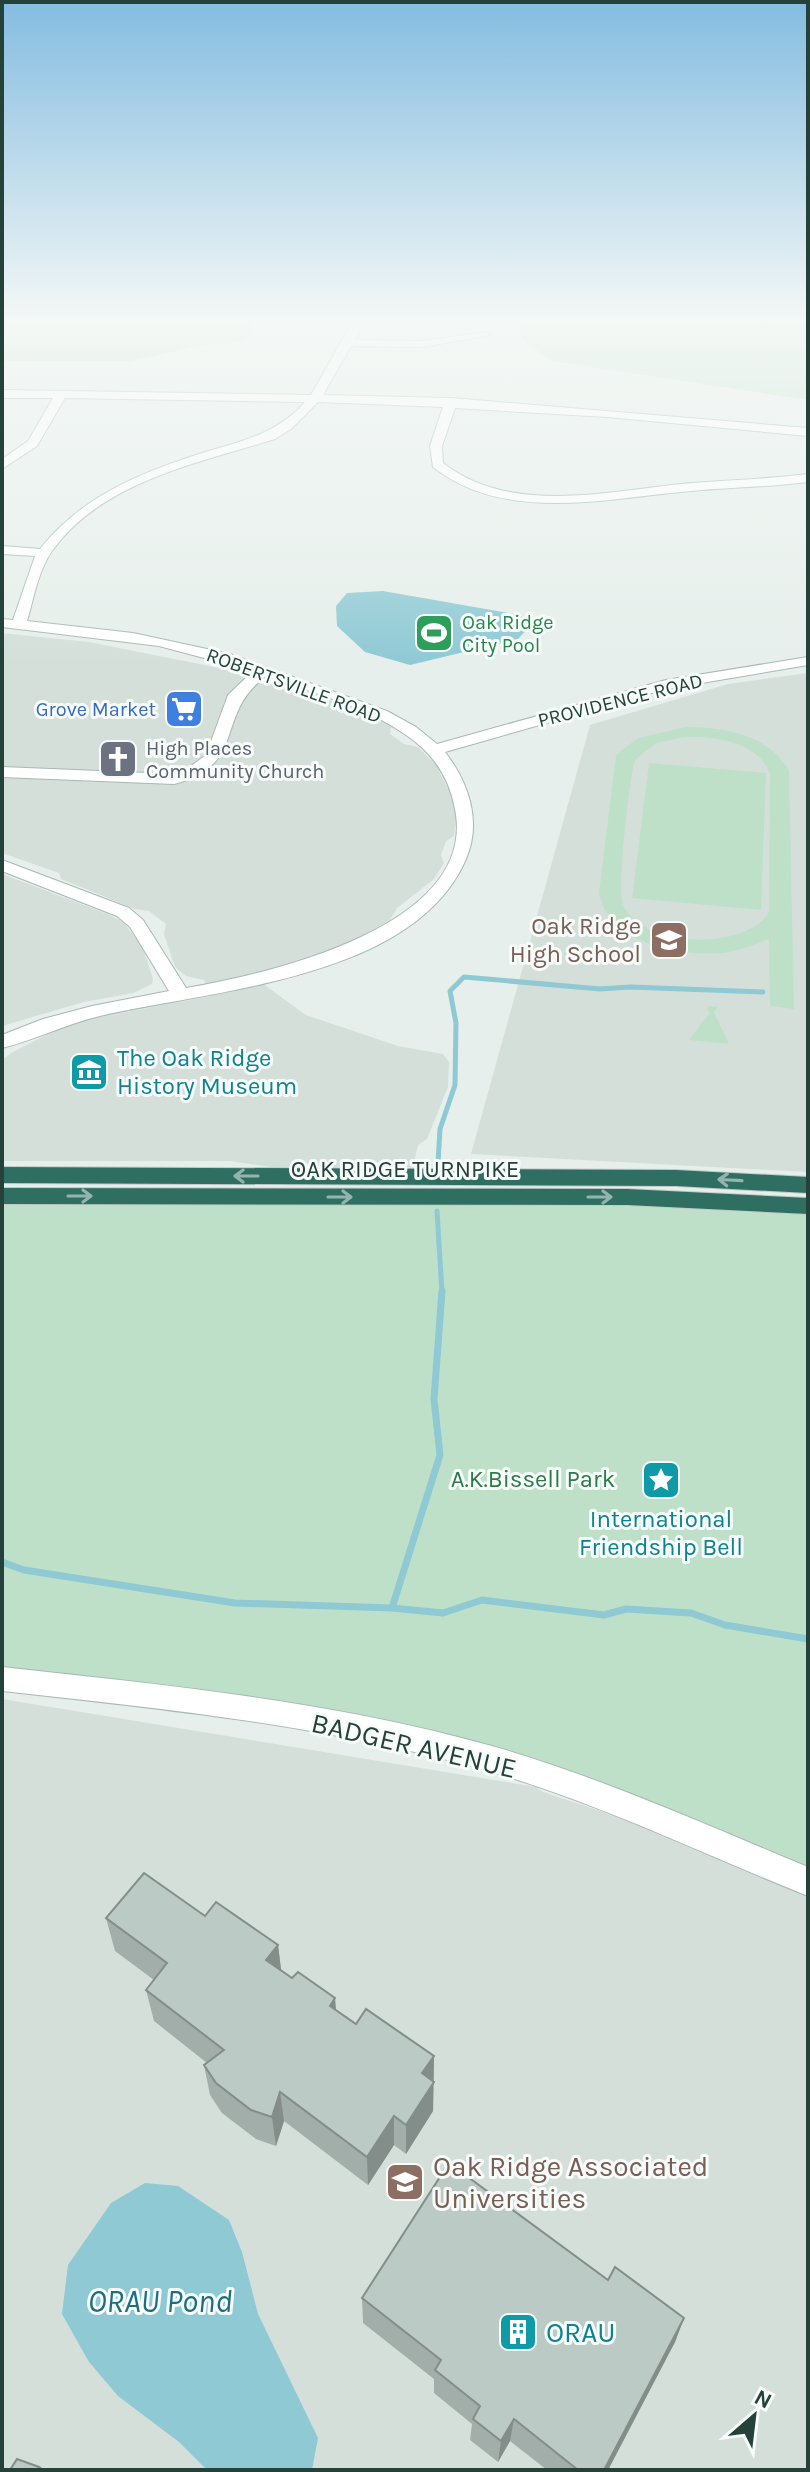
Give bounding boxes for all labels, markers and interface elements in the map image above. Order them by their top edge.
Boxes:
place label: Oak Ridge City Pool [462,611,554,657]
sports icon: Oak Ridge City Pool [413,612,455,654]
street label: ROBERTSVILLE ROAD [203,643,384,728]
street label: PROVIDENCE ROAD [535,669,705,732]
supermarket icon: Grove Market [163,688,205,730]
place label: Grove Market [36,698,156,721]
place label: High Places Community Church [146,737,324,783]
church icon: High Places Community Church [97,738,139,780]
place label: Oak Ridge High School [510,912,641,968]
school or university icon: Oak Ridge High School [648,919,690,961]
place label: The Oak Ridge History Museum [117,1044,297,1100]
museum icon: The Oak Ridge History Museum [68,1051,110,1093]
street label: OAK RIDGE TURNPIKE [291,1155,519,1183]
one-way arrow [233,1168,260,1184]
one-way arrow [717,1173,744,1188]
one-way arrow [66,1188,93,1204]
one-way arrow [326,1189,353,1205]
one-way arrow [586,1189,613,1205]
place icon: International Friendship Bell [640,1459,682,1501]
park label: A.K.Bissell Park [451,1465,615,1493]
place label: International Friendship Bell [579,1505,743,1561]
street label: BADGER AVENUE [308,1706,520,1785]
place label: Oak Ridge Associated Universities [433,2150,708,2215]
school or university icon: Oak Ridge Associated Universities [384,2161,426,2203]
water label: ORAU Pond [88,2283,232,2320]
building icon: ORAU [497,2311,539,2353]
place label: ORAU [546,2316,616,2349]
north arrow [714,2376,794,2456]
text: N [750,2384,776,2414]

